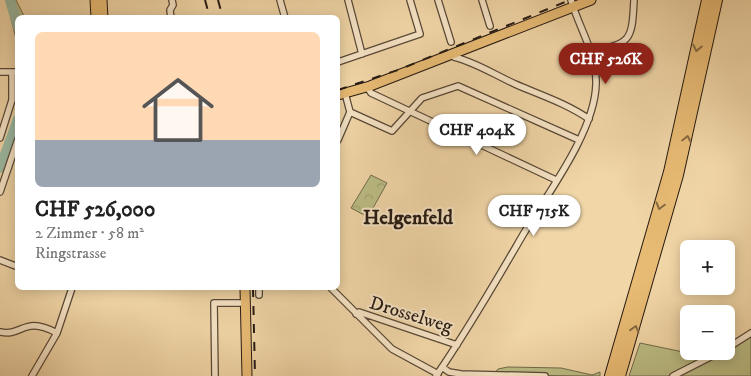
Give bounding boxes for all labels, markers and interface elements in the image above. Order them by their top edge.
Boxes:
pin: CHF 526K [554,42,658,85]
one-way arrow [692,43,703,52]
text: CHF 526K [570,49,642,69]
icon: home [133,65,223,155]
pin: CHF 404K [425,114,529,156]
text: CHF 404K [439,120,515,140]
one-way arrow [681,134,692,143]
pin: CHF 715K [482,194,586,237]
text: CHF 526,000 [35,197,155,223]
text: CHF 715K [499,201,569,221]
one-way arrow [655,201,665,209]
district label: Helgenfeld [363,206,454,231]
text: 2 Zimmer · 58 m² [35,223,144,243]
map controls [680,240,735,360]
button: + [680,240,735,295]
text: Ringstrasse [35,243,106,263]
street label: Drosselweg [367,291,456,339]
button: − [680,305,735,360]
one-way arrow [629,326,639,334]

